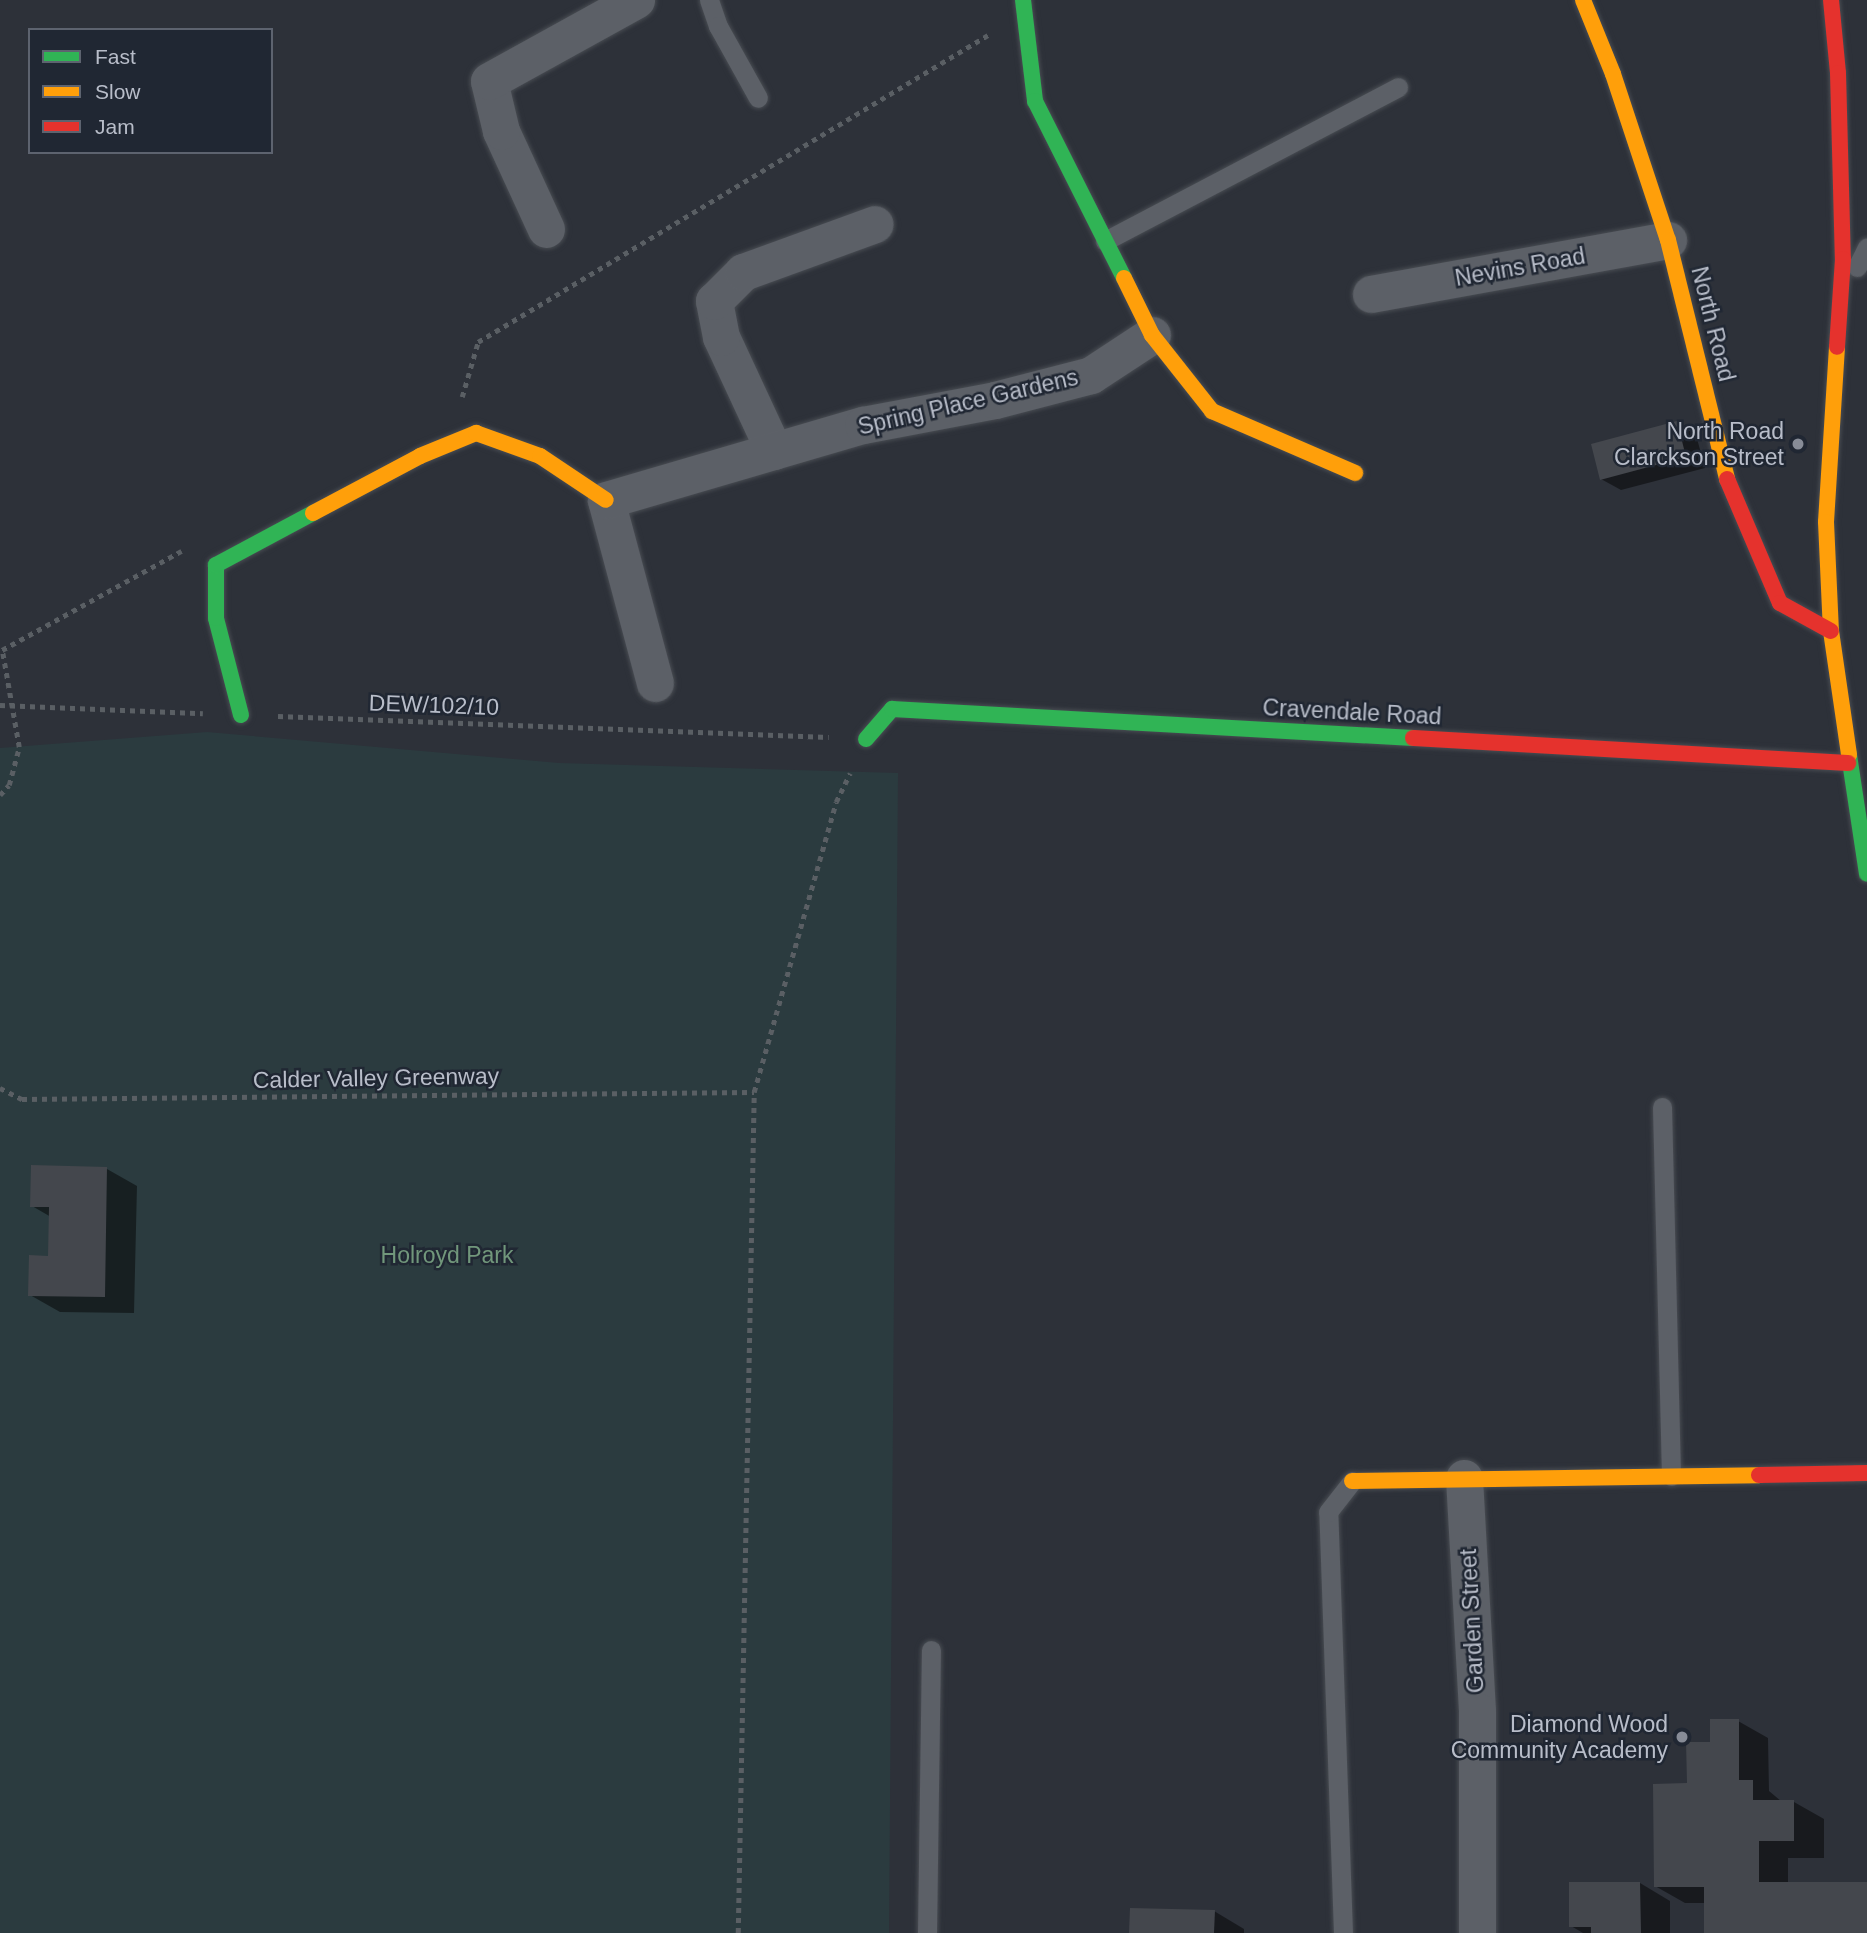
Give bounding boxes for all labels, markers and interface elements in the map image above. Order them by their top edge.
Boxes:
legend [28,28,273,154]
text: Fast [95,45,136,68]
text: Slow [95,80,141,103]
text: Jam [95,115,135,138]
street label: Nevins Road [1453,242,1587,292]
street label: North Road [1685,264,1741,384]
street label: Spring Place Gardens [855,363,1081,441]
place label: North Road Clarckson Street [1614,417,1784,471]
marker: North Road Clarckson Street [1790,436,1806,452]
street label: DEW/102/10 [368,689,500,721]
street label: Cravendale Road [1262,694,1442,730]
street label: Calder Valley Greenway [253,1062,499,1094]
park label: Holroyd Park [381,1241,513,1269]
street label: Garden Street [1454,1548,1490,1694]
place label: Diamond Wood Community Academy [1449,1710,1668,1764]
marker: Diamond Wood Community Academy [1674,1729,1690,1745]

